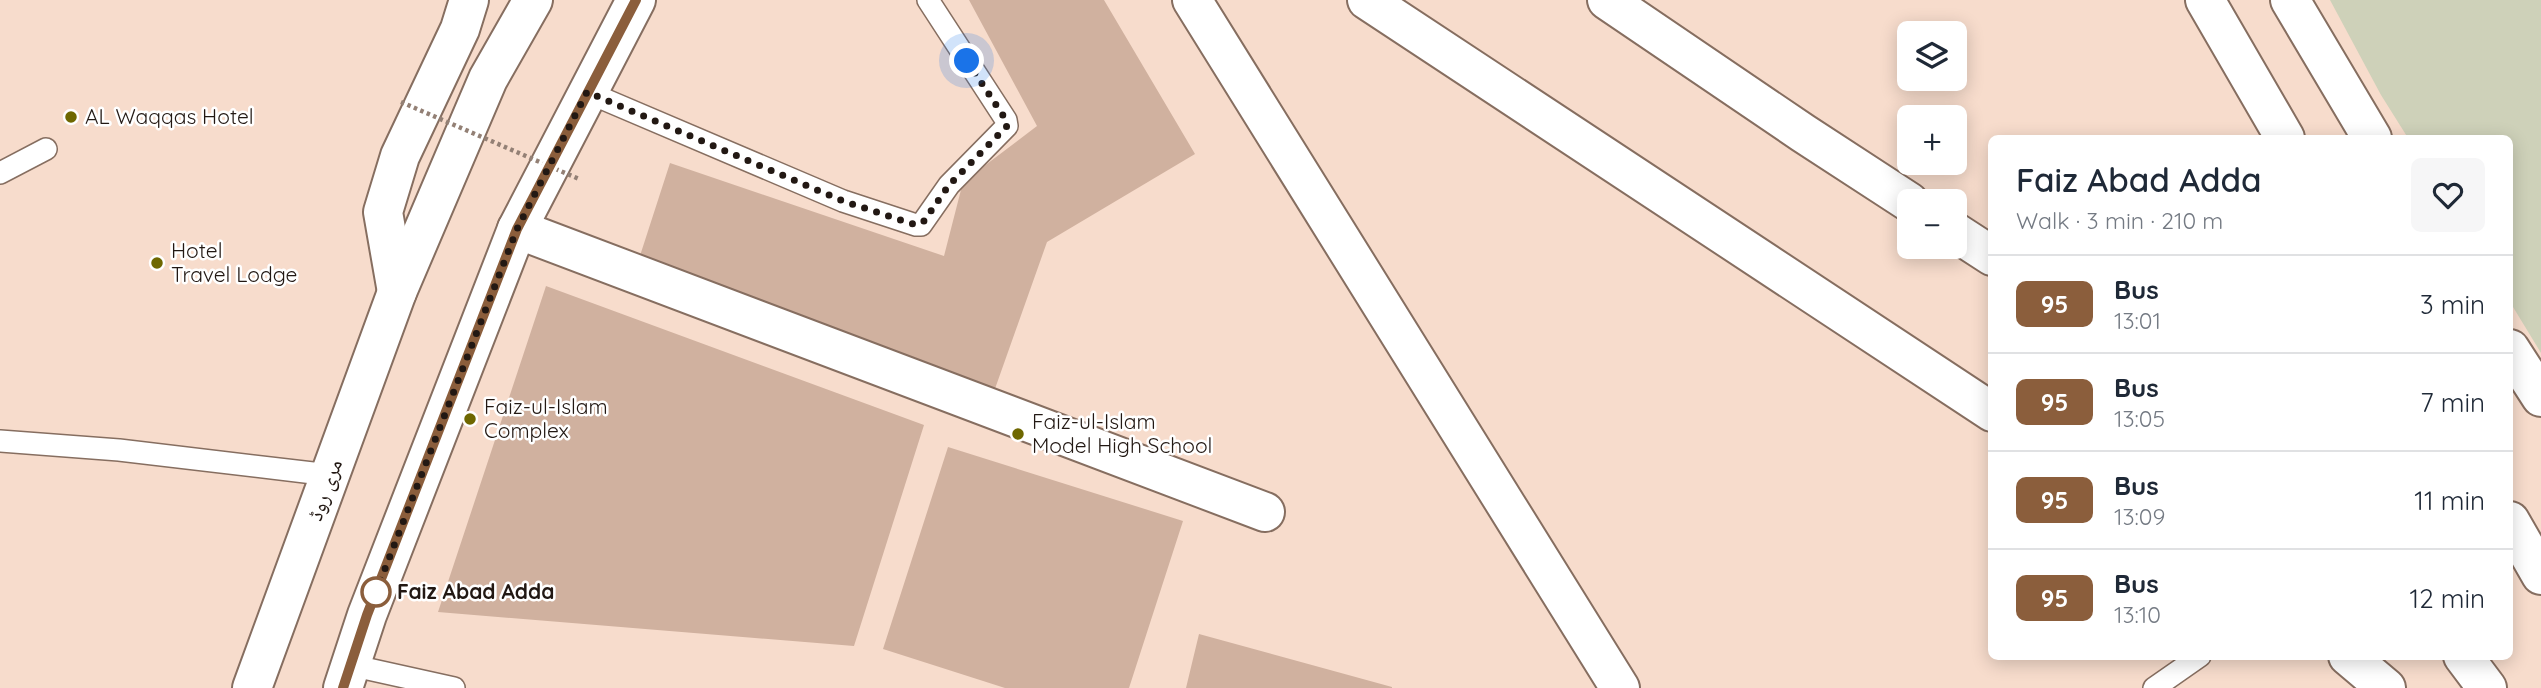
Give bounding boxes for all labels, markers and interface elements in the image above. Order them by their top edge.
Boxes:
map controls [1897,21,1967,259]
button: layers [1897,21,1967,91]
your location [949,43,984,78]
place label: AL Waqqas Hotel [85,103,254,129]
button: + [1897,105,1967,175]
marker: AL Waqqas Hotel [63,109,79,125]
button: heart [2411,158,2485,232]
text: Faiz Abad Adda [2016,159,2262,200]
button: − [1897,189,1967,259]
text: Walk · 3 min · 210 m [2016,206,2223,235]
place label: Hotel Travel Lodge [171,237,297,287]
marker: Hotel Travel Lodge [149,255,165,271]
text: Bus [2114,273,2159,306]
text: 3 min [2420,288,2485,321]
text: 95 [2041,289,2068,319]
text: 13:01 [2114,306,2161,335]
text: Bus [2114,371,2159,404]
text: 7 min [2420,386,2485,419]
text: 95 [2041,387,2068,417]
place label: Faiz-ul-Islam Complex [484,393,608,443]
text: 13:05 [2114,404,2165,433]
place label: Faiz-ul-Islam Model High School [1032,408,1212,458]
marker: Faiz-ul-Islam Complex [462,411,478,427]
marker: Faiz-ul-Islam Model High School [1010,426,1026,442]
street label: مری روڈ [301,455,347,524]
text: Bus [2114,469,2159,502]
text: 11 min [2414,484,2485,517]
text: 95 [2041,485,2068,515]
text: 13:09 [2114,502,2165,531]
text: Bus [2114,567,2159,600]
marker: Faiz Abad Adda [361,577,391,607]
place label: Faiz Abad Adda [397,578,554,604]
text: 12 min [2410,582,2485,615]
text: 95 [2041,583,2068,613]
text: 13:10 [2114,600,2161,629]

